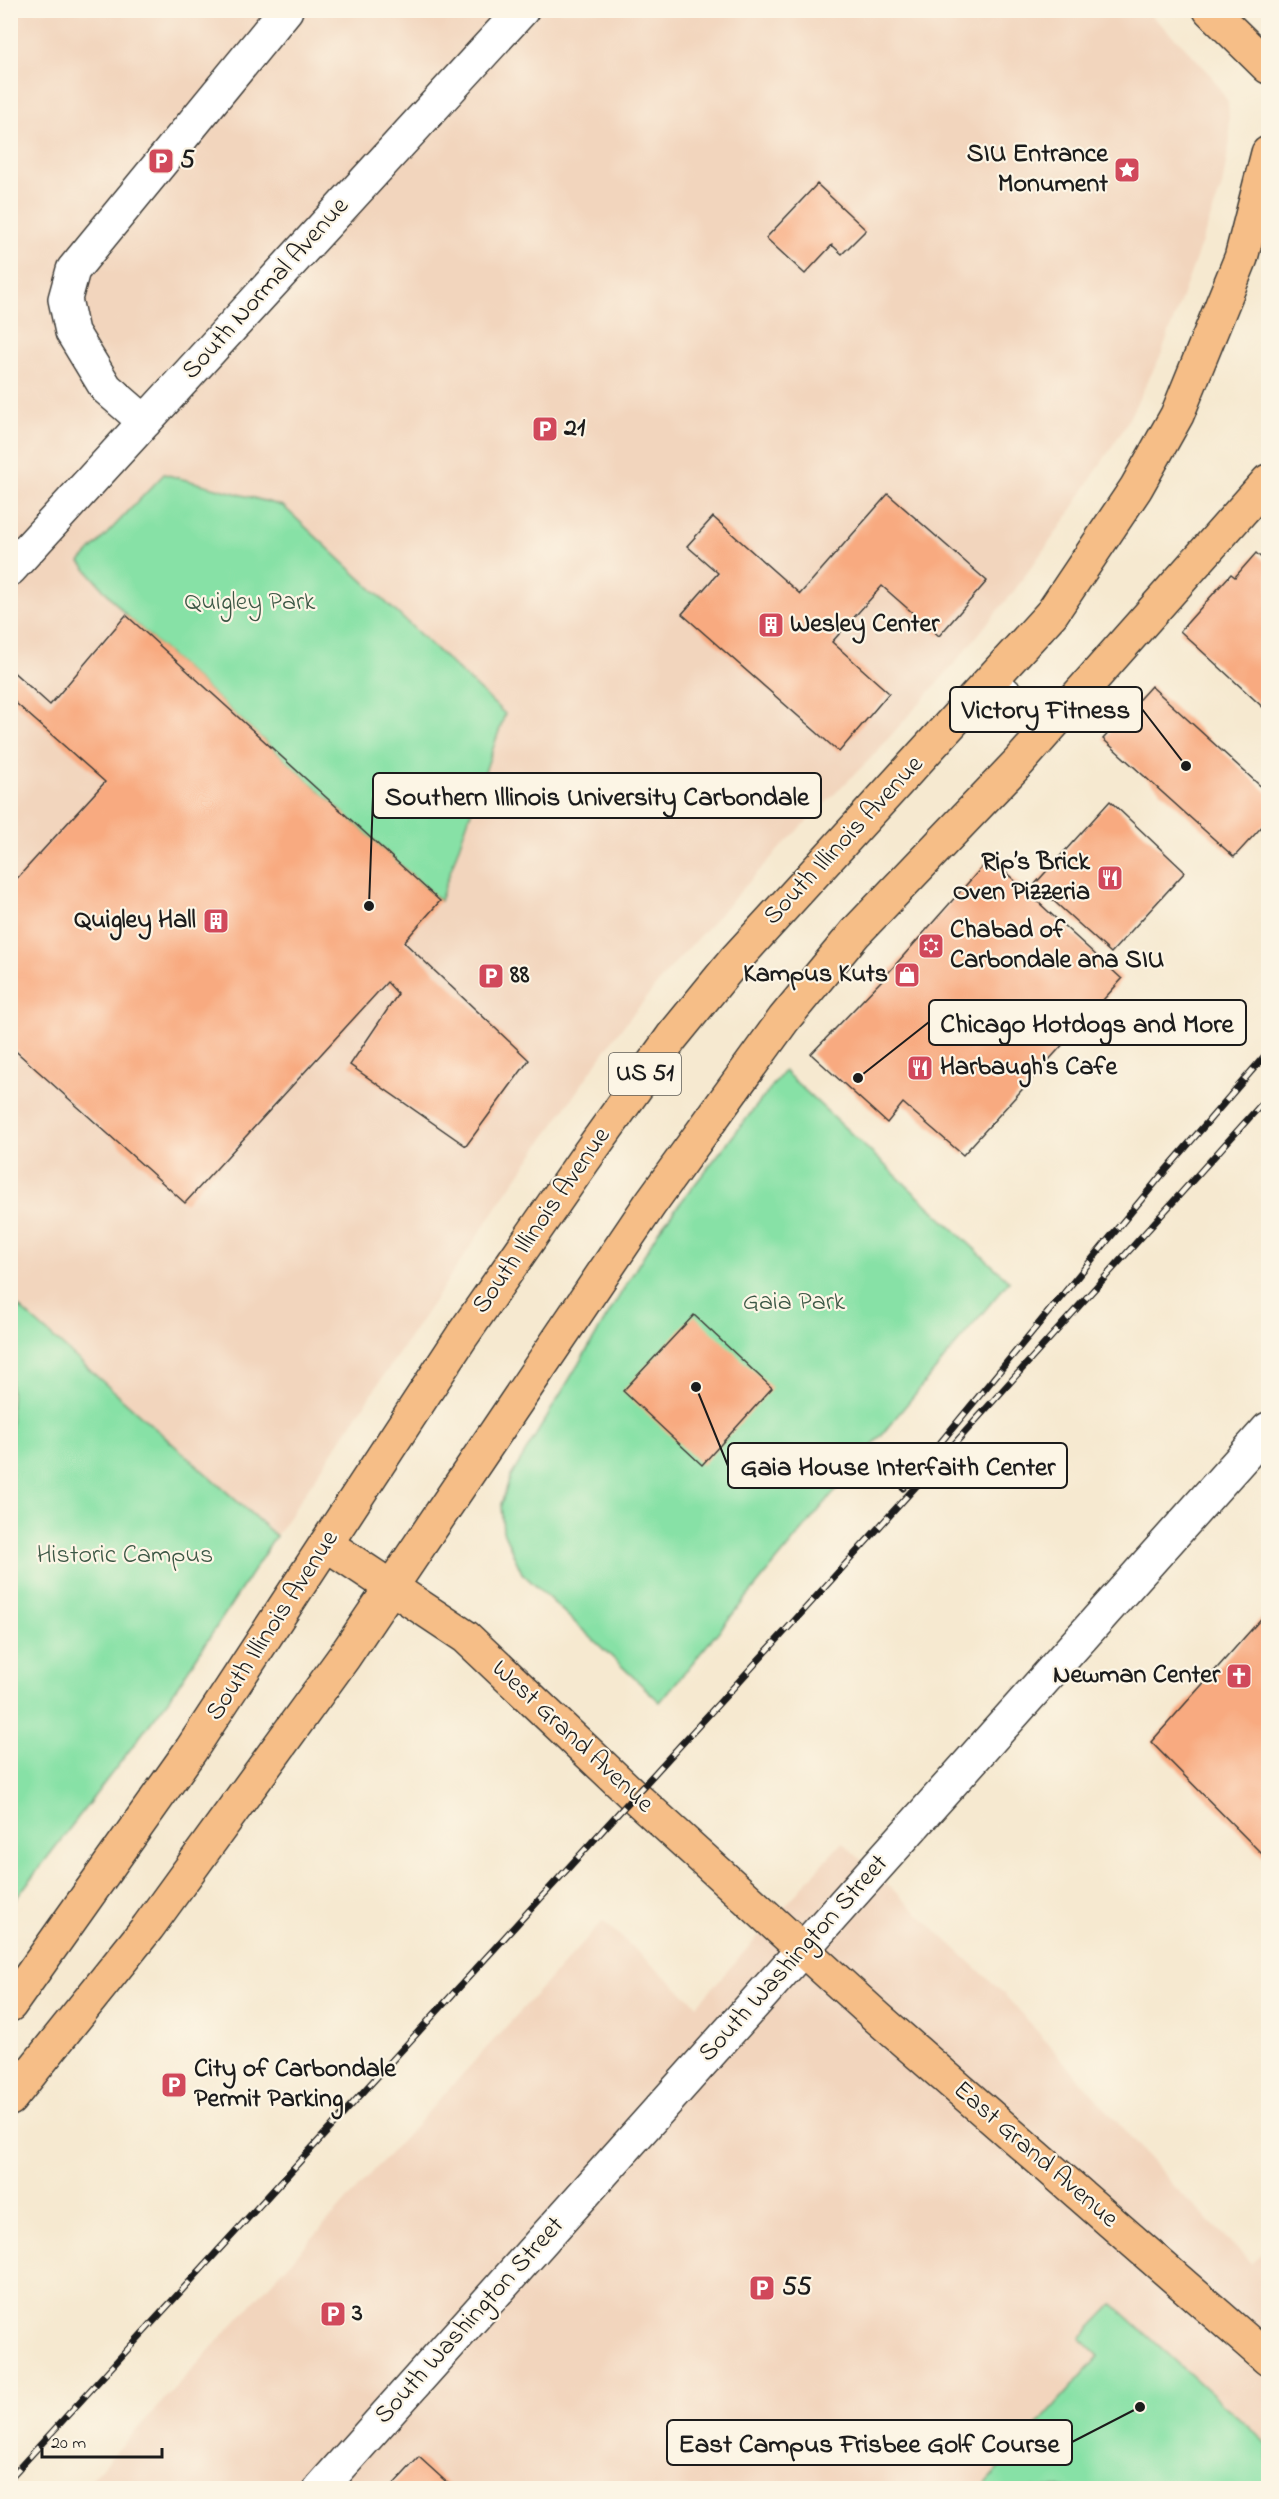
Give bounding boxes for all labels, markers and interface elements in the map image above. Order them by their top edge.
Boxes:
place label: SIU Entrance Monument [967,136,1109,204]
place label: 5 [180,142,195,180]
parking icon: 5 [146,146,176,176]
place icon: SIU Entrance Monument [1112,155,1142,185]
street label: South Normal Avenue [173,189,359,389]
place label: 21 [563,410,586,448]
parking icon: 21 [530,414,560,444]
park label: Quigley Park [185,584,316,622]
place label: Wesley Center [790,606,940,644]
building icon: Wesley Center [756,610,786,640]
callout: Victory Fitness [950,687,1142,732]
text: Victory Fitness [961,692,1130,731]
street label: South Illinois Avenue [755,747,933,935]
callout: Southern Illinois University Carbondale [373,773,821,818]
text: Southern Illinois University Carbondale [385,779,810,818]
place label: Rip’s Brick Oven Pizzeria [953,844,1091,912]
restaurant icon: Rip’s Brick Oven Pizzeria [1095,863,1125,893]
place label: Quigley Hall [74,902,196,941]
building icon: Quigley Hall [201,906,231,936]
place label: Chabad of Carbondale ana SIU [950,912,1164,980]
synagogue icon: Chabad of Carbondale ana SIU [916,931,946,961]
place label: Kampus Kuts [743,956,888,994]
place label: 88 [509,957,530,995]
shop icon: Kampus Kuts [892,960,922,990]
parking icon: 88 [476,961,506,991]
callout: Chicago Hotdogs and More [929,1000,1246,1045]
text: Chicago Hotdogs and More [940,1006,1235,1046]
place label: Harbaugh's Cafe [940,1049,1119,1088]
road number: US 51 [609,1053,681,1095]
restaurant icon: Harbaugh's Cafe [905,1053,935,1083]
street label: South Illinois Avenue [463,1119,621,1322]
park label: Gaia Park [743,1284,846,1322]
callout: Gaia House Interfaith Center [728,1443,1067,1488]
text: Gaia House Interfaith Center [741,1449,1056,1488]
street label: South Illinois Avenue [197,1523,349,1729]
park label: Historic Campus [37,1537,213,1575]
street label: West Grand Avenue [482,1651,662,1823]
place label: Newman Center [1053,1657,1221,1695]
church icon: Newman Center [1224,1661,1254,1691]
street label: South Washington Street [690,1846,898,2072]
place label: City of Carbondale Permit Parking [194,2051,397,2120]
parking icon: City of Carbondale Permit Parking [159,2070,189,2100]
street label: East Grand Avenue [944,2072,1126,2238]
street label: South Washington Street [366,2208,574,2434]
place label: 55 [782,2269,812,2307]
parking icon: 55 [747,2273,777,2303]
place label: 3 [351,2295,363,2333]
parking icon: 3 [318,2299,348,2329]
callout: East Campus Frisbee Golf Course [667,2420,1072,2465]
scale bar [42,2421,162,2459]
text: East Campus Frisbee Golf Course [678,2426,1061,2465]
text: 20 m [51,2431,86,2457]

